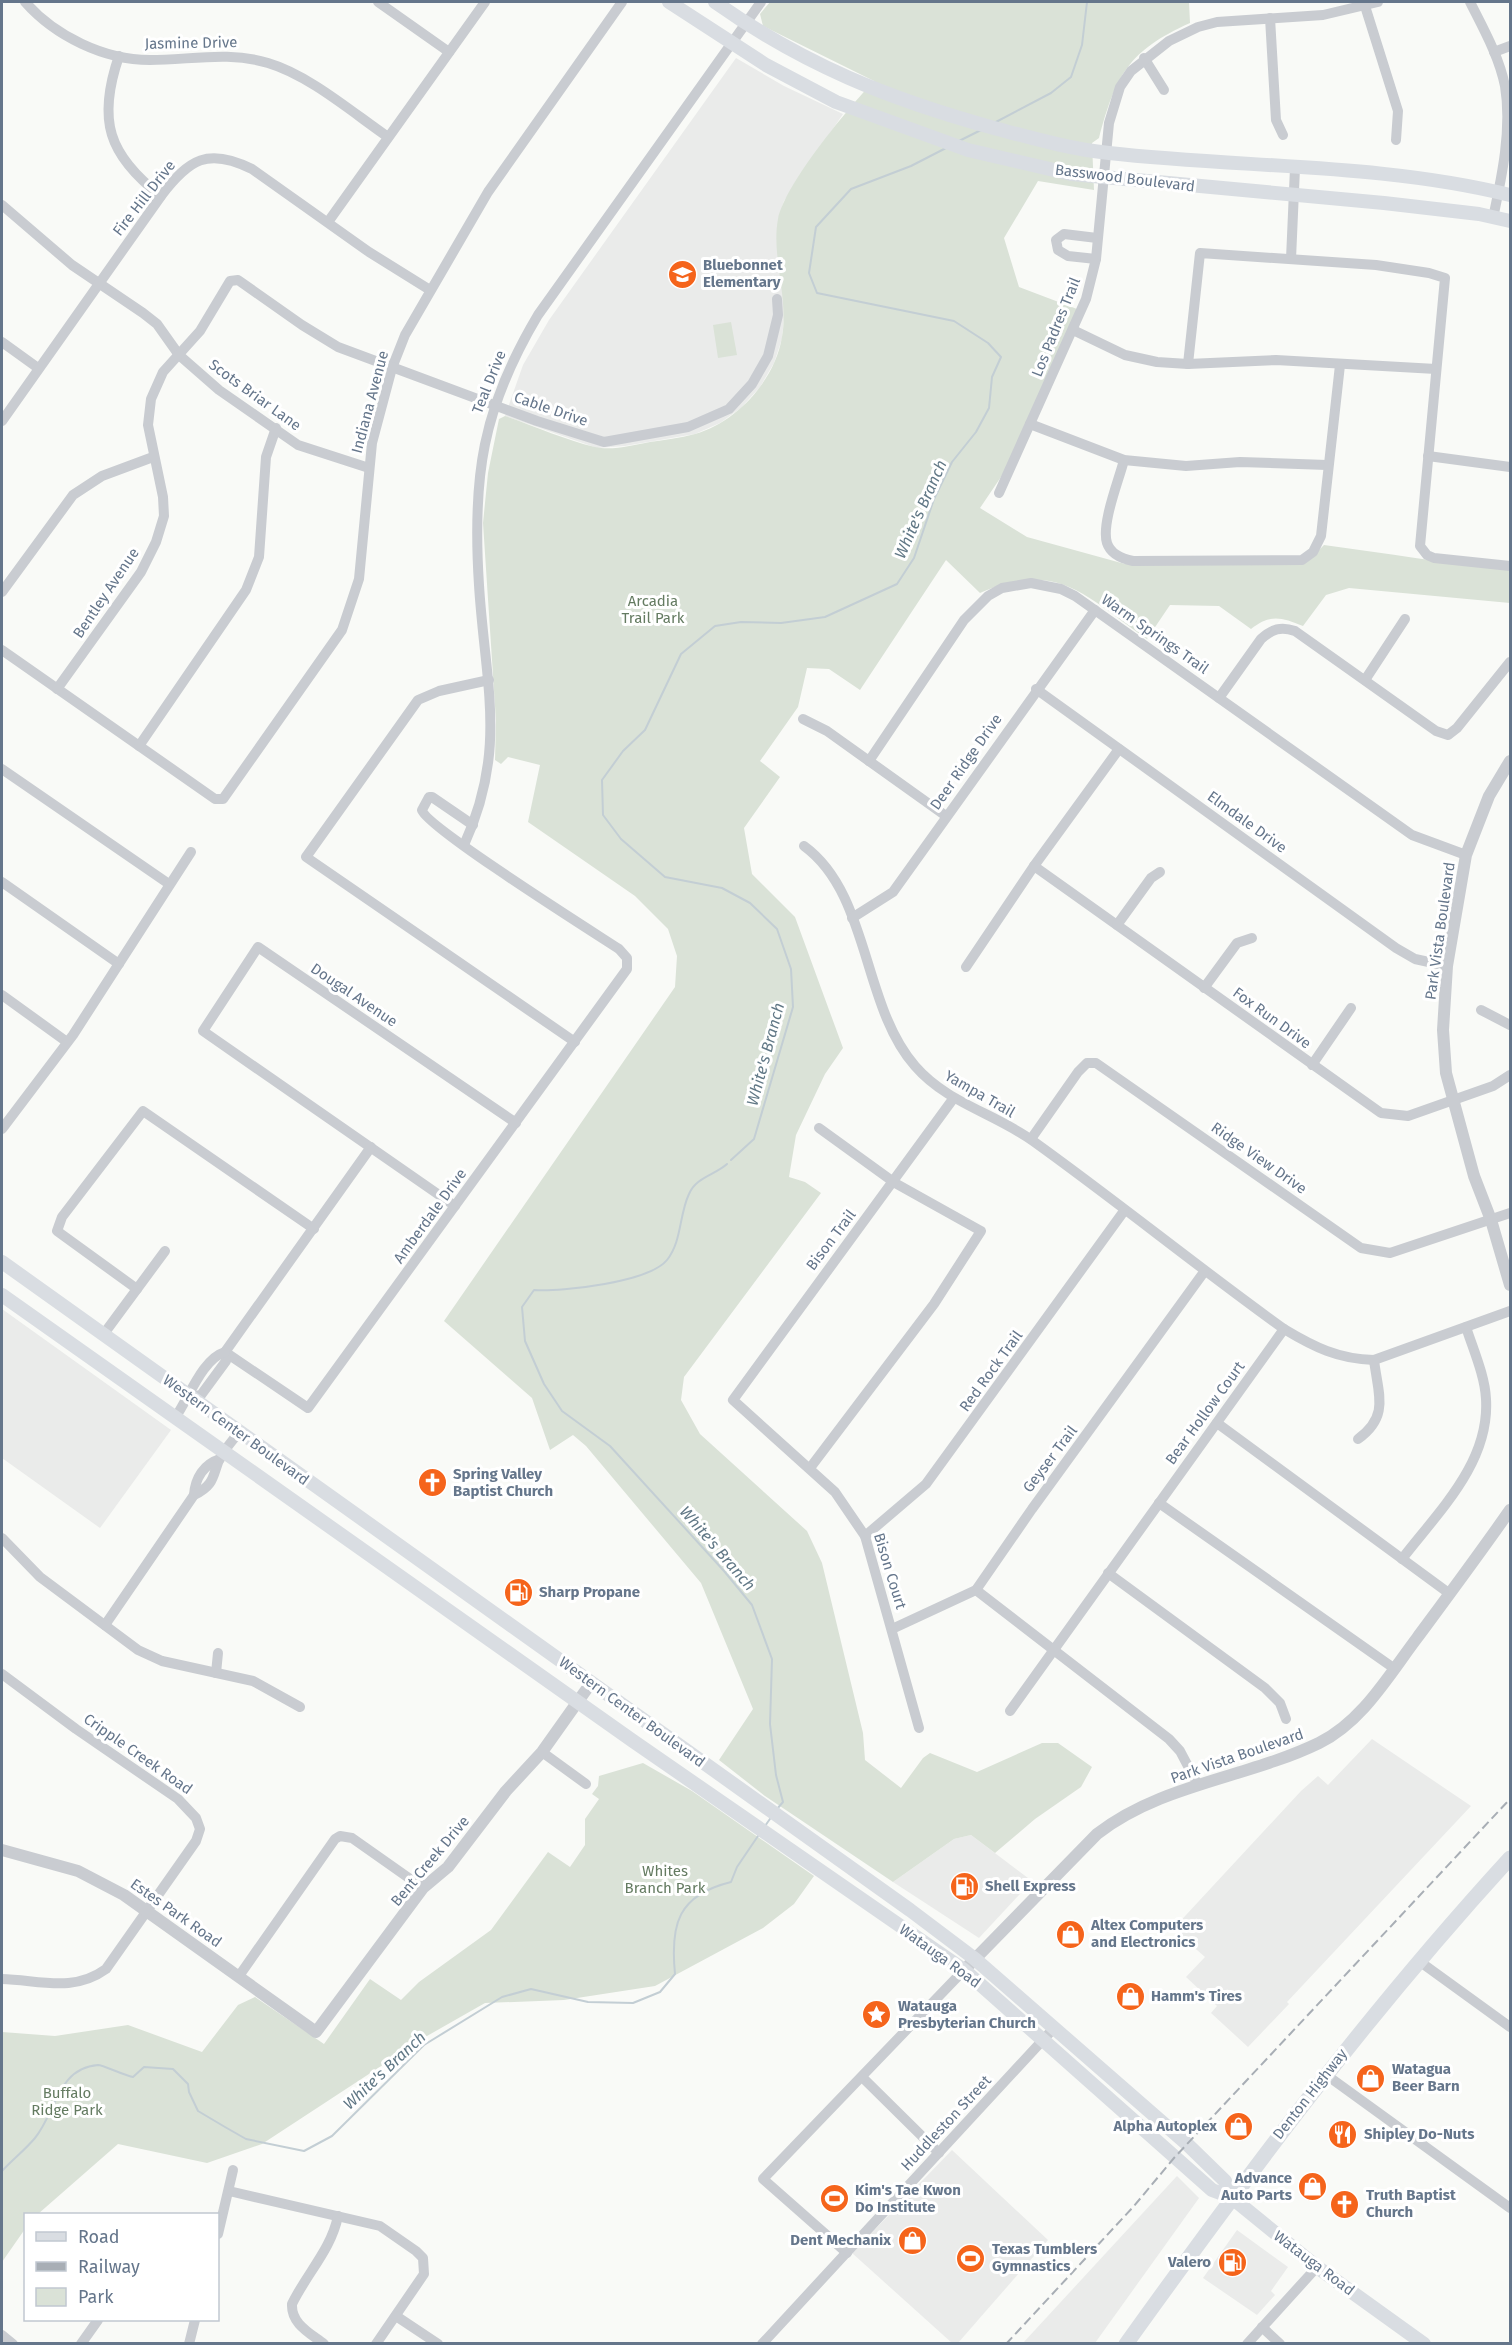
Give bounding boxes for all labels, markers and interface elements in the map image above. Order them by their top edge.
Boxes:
street label: Jasmine Drive [144,33,238,53]
street label: Fire Hill Drive [109,157,179,239]
street label: Basswood Boulevard [1054,160,1196,196]
place label: Bluebonnet Elementary [703,256,783,291]
school or university icon: Bluebonnet Elementary [666,258,698,290]
street label: Los Padres Trail [1028,274,1084,379]
street label: Teal Drive [468,348,510,416]
street label: Indiana Avenue [348,349,392,455]
street label: Scots Briar Lane [205,355,305,435]
street label: Cable Drive [512,388,590,430]
water label: White's Branch [890,457,951,561]
street label: Bentley Avenue [69,544,143,642]
street label: Warm Springs Trail [1098,590,1213,678]
park label: Arcadia Trail Park [622,592,685,627]
street label: Deer Ridge Drive [926,711,1006,813]
street label: Elmdale Drive [1204,787,1290,857]
street label: Park Vista Boulevard [1421,861,1459,1001]
street label: Dougal Avenue [307,959,401,1031]
street label: Fox Run Drive [1229,984,1315,1052]
water label: White's Branch [743,1001,788,1108]
street label: Yampa Trail [942,1067,1019,1122]
street label: Ridge View Drive [1208,1118,1310,1198]
street label: Amberdale Drive [390,1165,470,1267]
street label: Bison Trail [802,1206,860,1274]
street label: Red Rock Trail [956,1326,1027,1415]
street label: Bear Hollow Court [1162,1357,1249,1468]
street label: Western Center Boulevard [159,1371,313,1489]
street label: Geyser Trail [1019,1421,1081,1496]
place label: Spring Valley Baptist Church [453,1465,553,1500]
church icon: Spring Valley Baptist Church [416,1467,448,1499]
water label: White's Branch [676,1502,759,1594]
street label: Bison Court [870,1531,910,1612]
fuel station icon: Sharp Propane [502,1576,534,1608]
place label: Sharp Propane [539,1583,640,1601]
street label: Western Center Boulevard [555,1653,709,1771]
street label: Cripple Creek Road [80,1710,196,1798]
street label: Park Vista Boulevard [1168,1725,1306,1787]
street label: Bent Creek Drive [387,1812,473,1910]
park label: Whites Branch Park [625,1862,706,1897]
fuel station icon: Shell Express [948,1870,980,1902]
street label: Estes Park Road [127,1875,225,1951]
place label: Shell Express [985,1877,1076,1895]
place label: Altex Computers and Electronics [1090,1916,1203,1951]
shop icon: Altex Computers and Electronics [1054,1918,1086,1950]
street label: Watauga Road [896,1920,984,1992]
shop icon: Hamm's Tires [1114,1980,1146,2012]
place label: Hamm's Tires [1151,1987,1242,2005]
place label: Watauga Presbyterian Church [898,1997,1036,2032]
place icon: Watauga Presbyterian Church [861,1999,893,2031]
water label: White's Branch [339,2027,429,2113]
street label: Denton Highway [1269,2045,1351,2143]
place label: Watagua Beer Barn [1392,2060,1460,2095]
shop icon: Watagua Beer Barn [1355,2062,1387,2094]
street label: Huddleston Street [897,2071,995,2174]
park label: Buffalo Ridge Park [31,2084,103,2119]
shop icon: Alpha Autoplex [1222,2110,1254,2142]
place label: Alpha Autoplex [1112,2117,1217,2135]
restaurant icon: Shipley Do-Nuts [1327,2118,1359,2150]
place label: Shipley Do-Nuts [1364,2125,1474,2143]
place label: Advance Auto Parts [1220,2169,1292,2204]
shop icon: Advance Auto Parts [1297,2171,1329,2203]
place label: Kim's Tae Kwon Do Institute [855,2181,961,2216]
sports icon: Kim's Tae Kwon Do Institute [818,2183,850,2215]
place label: Truth Baptist Church [1366,2186,1456,2221]
church icon: Truth Baptist Church [1329,2188,1361,2220]
legend [24,2213,219,2321]
shop icon: Dent Mechanix [896,2224,928,2256]
text: Road [78,2226,120,2248]
street label: Watauga Road [1270,2227,1358,2299]
place label: Dent Mechanix [790,2231,891,2249]
place label: Texas Tumblers Gymnastics [992,2240,1097,2275]
sports icon: Texas Tumblers Gymnastics [955,2242,987,2274]
fuel station icon: Valero [1216,2246,1248,2278]
place label: Valero [1167,2253,1211,2271]
text: Railway [78,2256,140,2278]
text: Park [78,2286,114,2308]

